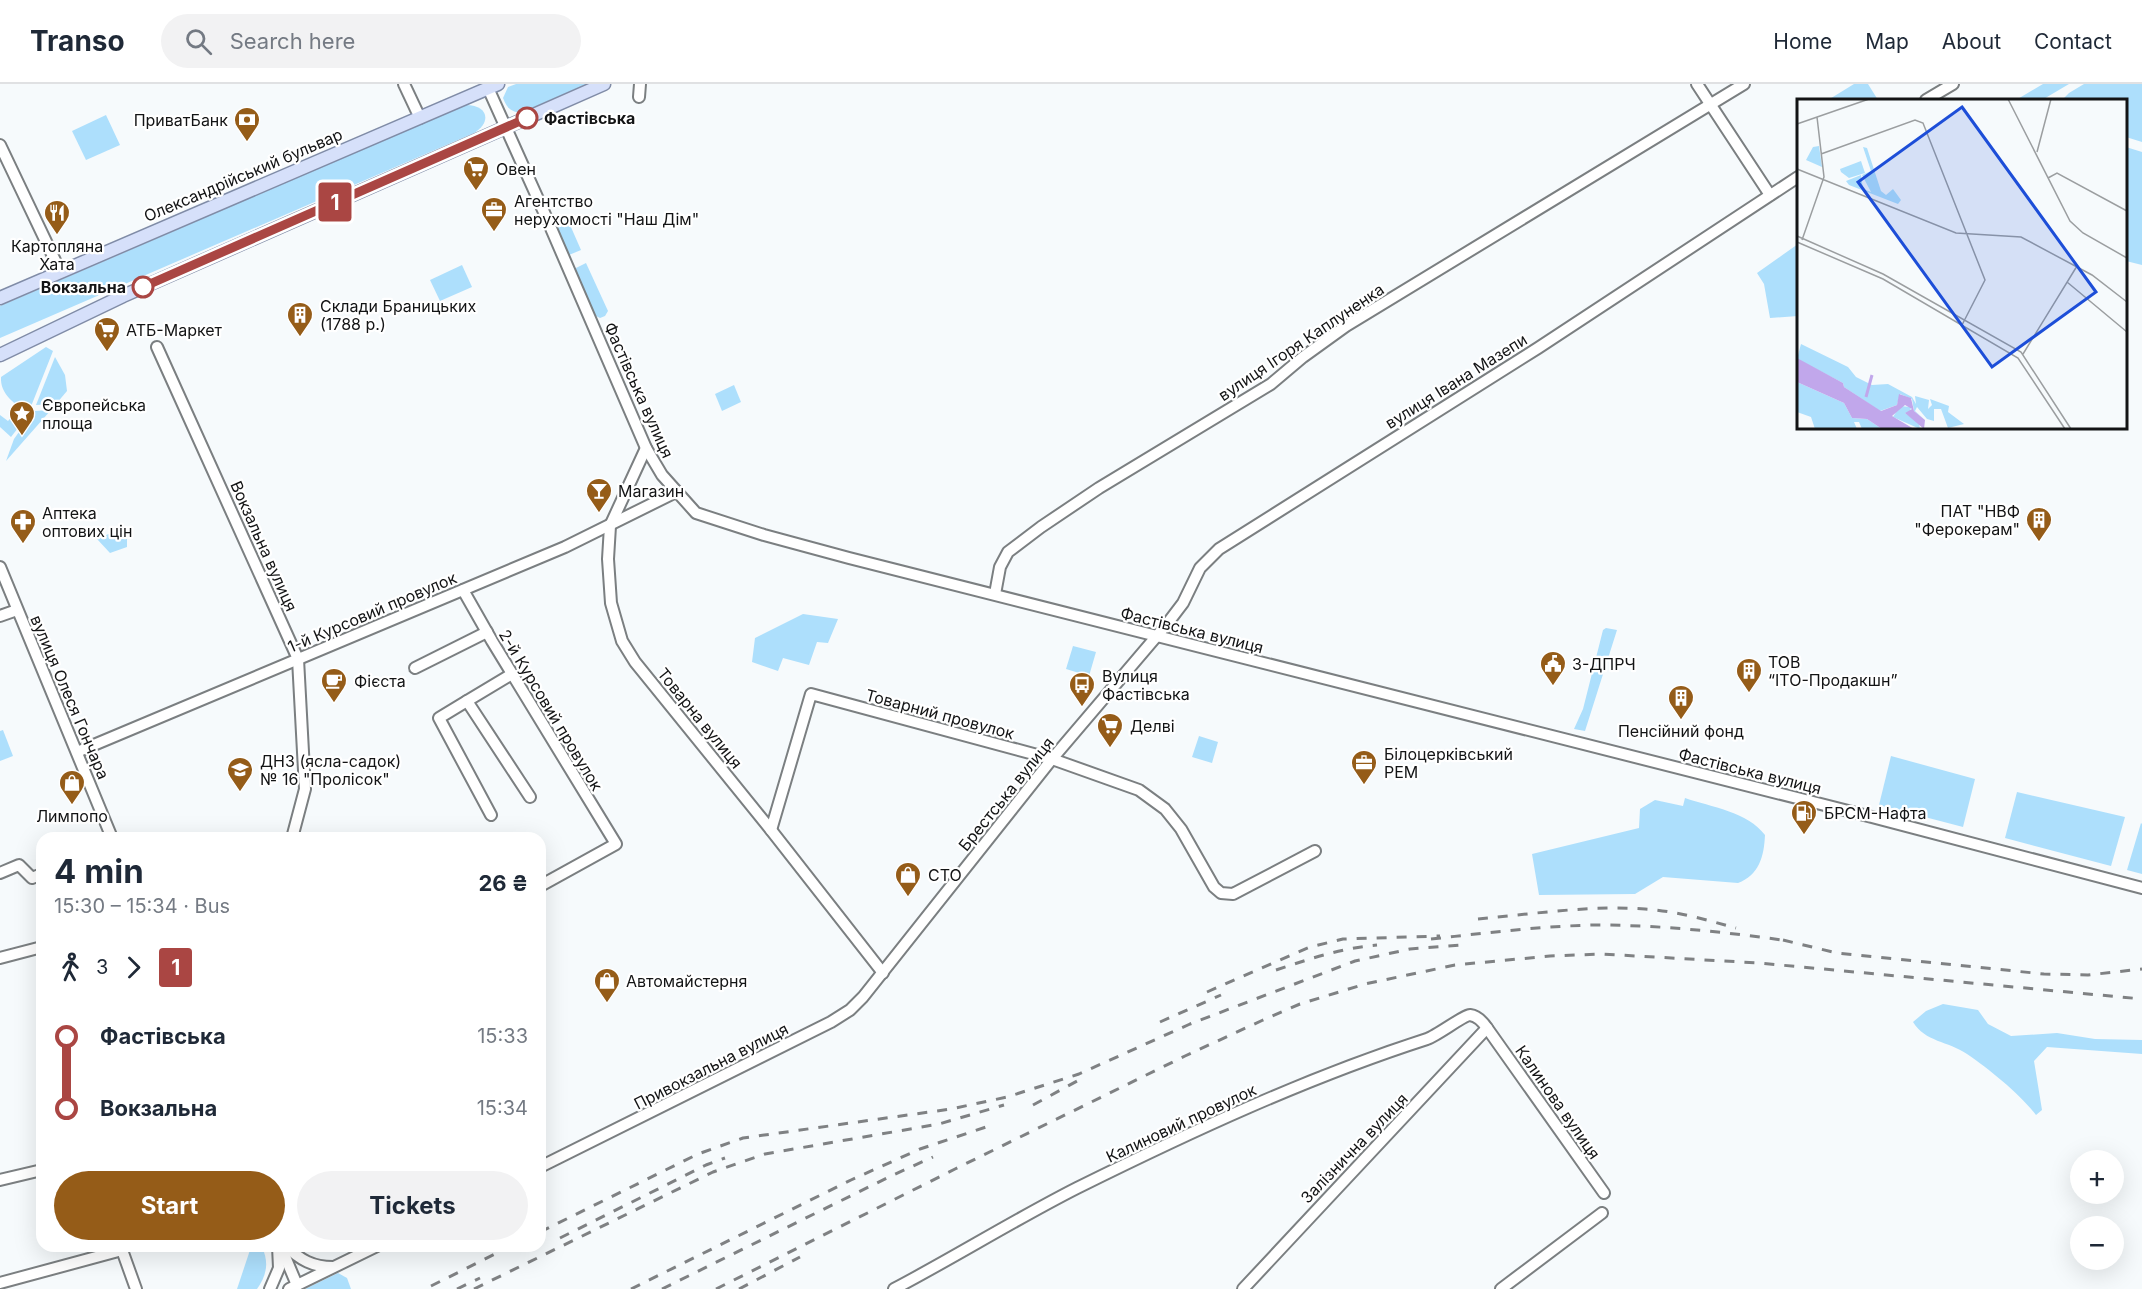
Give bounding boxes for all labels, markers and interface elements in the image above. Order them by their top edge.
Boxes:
search box [161,14,581,68]
text: Transo [30,24,125,58]
icon: search [182,25,215,58]
text: Search here [230,28,355,54]
text: Home [1773,29,1832,54]
text: Map [1865,29,1909,54]
text: About [1942,29,2001,54]
text: Contact [2034,29,2112,54]
inset map [1797,99,2127,429]
bank icon: ПриватБанк [232,105,262,143]
marker: Фастівська [516,107,538,129]
place label: Фастівська [544,108,635,128]
place label: ПриватБанк [134,110,228,130]
street label: Олександрійський бульвар [141,124,345,226]
supermarket icon: Овен [461,154,491,192]
place label: Овен [496,159,536,179]
line badge: 1 [316,182,354,222]
text: 1 [330,190,340,215]
place label: Агентство нерухомості "Наш Дім" [514,191,699,229]
office icon: Агентство нерухомості "Наш Дім" [479,195,509,233]
restaurant icon: Картопляна Хата [42,198,72,236]
place label: Картопляна Хата [11,236,103,274]
marker: Вокзальна [132,276,154,298]
place label: Вокзальна [41,277,126,297]
street label: вулиця Ігоря Каплуненка [1214,279,1388,405]
place label: Склади Браницьких (1788 р.) [320,296,476,334]
building icon: Склади Браницьких (1788 р.) [285,300,315,338]
supermarket icon: АТБ-Маркет [92,315,122,353]
street label: Фастівська вулиця [600,319,678,461]
place label: АТБ-Маркет [126,320,223,340]
street label: вулиця Івана Мазепи [1381,329,1531,433]
place label: Європейська площа [42,395,146,433]
place icon: Європейська площа [7,399,37,437]
bar icon: Магазин [584,476,614,514]
street label: Вокзальна вулиця [226,478,302,614]
place label: Магазин [618,481,684,501]
place label: ПАТ "НВФ "Ферокерам" [1914,501,2020,539]
place label: Аптека оптових цін [42,503,132,541]
building icon: ПАТ "НВФ "Ферокерам" [2024,505,2054,543]
pharmacy icon: Аптека оптових цін [8,507,38,545]
street label: 1-й Курсовий провулок [285,567,460,657]
street label: Фастівська вулиця [1118,603,1266,657]
street label: вулиця Олеся Гончара [26,612,114,782]
street label: 2-й Курсовий провулок [495,626,607,795]
public building icon: 3-ДПРЧ [1538,649,1568,687]
place label: ТОВ “ІТО-Продакшн” [1768,652,1897,690]
place label: 3-ДПРЧ [1572,654,1636,674]
building icon: ТОВ “ІТО-Продакшн” [1734,656,1764,694]
street label: Товарна вулиця [653,664,747,772]
cafe icon: Фієста [319,666,349,704]
place label: Вулиця Фастівська [1102,666,1190,704]
bus stop icon: Вулиця Фастівська [1067,670,1097,708]
place label: Фієста [354,671,406,691]
building icon: Пенсійний фонд [1666,683,1696,721]
street label: Товарний провулок [864,685,1017,744]
supermarket icon: Делві [1095,711,1125,749]
place label: Делві [1130,716,1175,736]
place label: Пенсійний фонд [1618,721,1744,741]
street label: Брестська вулиця [954,733,1058,855]
place label: Білоцерківський РЕМ [1384,744,1513,782]
street label: Фастівська вулиця [1676,744,1824,798]
office icon: Білоцерківський РЕМ [1349,748,1379,786]
place label: ДНЗ (ясла-садок) № 16 "Пролісок" [260,751,401,789]
school or university icon: ДНЗ (ясла-садок) № 16 "Пролісок" [225,755,255,793]
shop icon: Лимпопо [57,768,87,806]
fuel station icon: БРСМ-Нафта [1789,798,1819,836]
place label: БРСМ-Нафта [1824,803,1926,823]
place label: Лимпопо [36,806,108,826]
text: 4 min [54,851,144,891]
shop icon: СТО [893,860,923,898]
place label: СТО [928,865,962,885]
text: 26 ₴ [478,870,528,896]
text: 15:30 – 15:34 · Bus [54,894,230,918]
icon: walk [54,951,87,984]
icon: forward [117,951,150,984]
text: 3 [96,955,108,979]
text: 1 [171,955,180,980]
shop icon: Автомайстерня [592,966,622,1004]
place label: Автомайстерня [626,971,747,991]
street label: Привокзальна вулиця [631,1018,791,1114]
text: Фастівська [100,1023,226,1049]
text: 15:33 [477,1024,528,1048]
street label: Калинова вулиця [1511,1041,1605,1163]
street label: Калиновий провулок [1103,1079,1260,1167]
street label: Залізнична вулиця [1296,1089,1412,1207]
text: Вокзальна [100,1095,217,1121]
text: 15:34 [477,1096,528,1120]
map controls [2070,1150,2124,1270]
button: + [2070,1150,2124,1204]
button: Start [54,1171,285,1240]
button: Tickets [297,1171,528,1240]
button: − [2070,1216,2124,1270]

